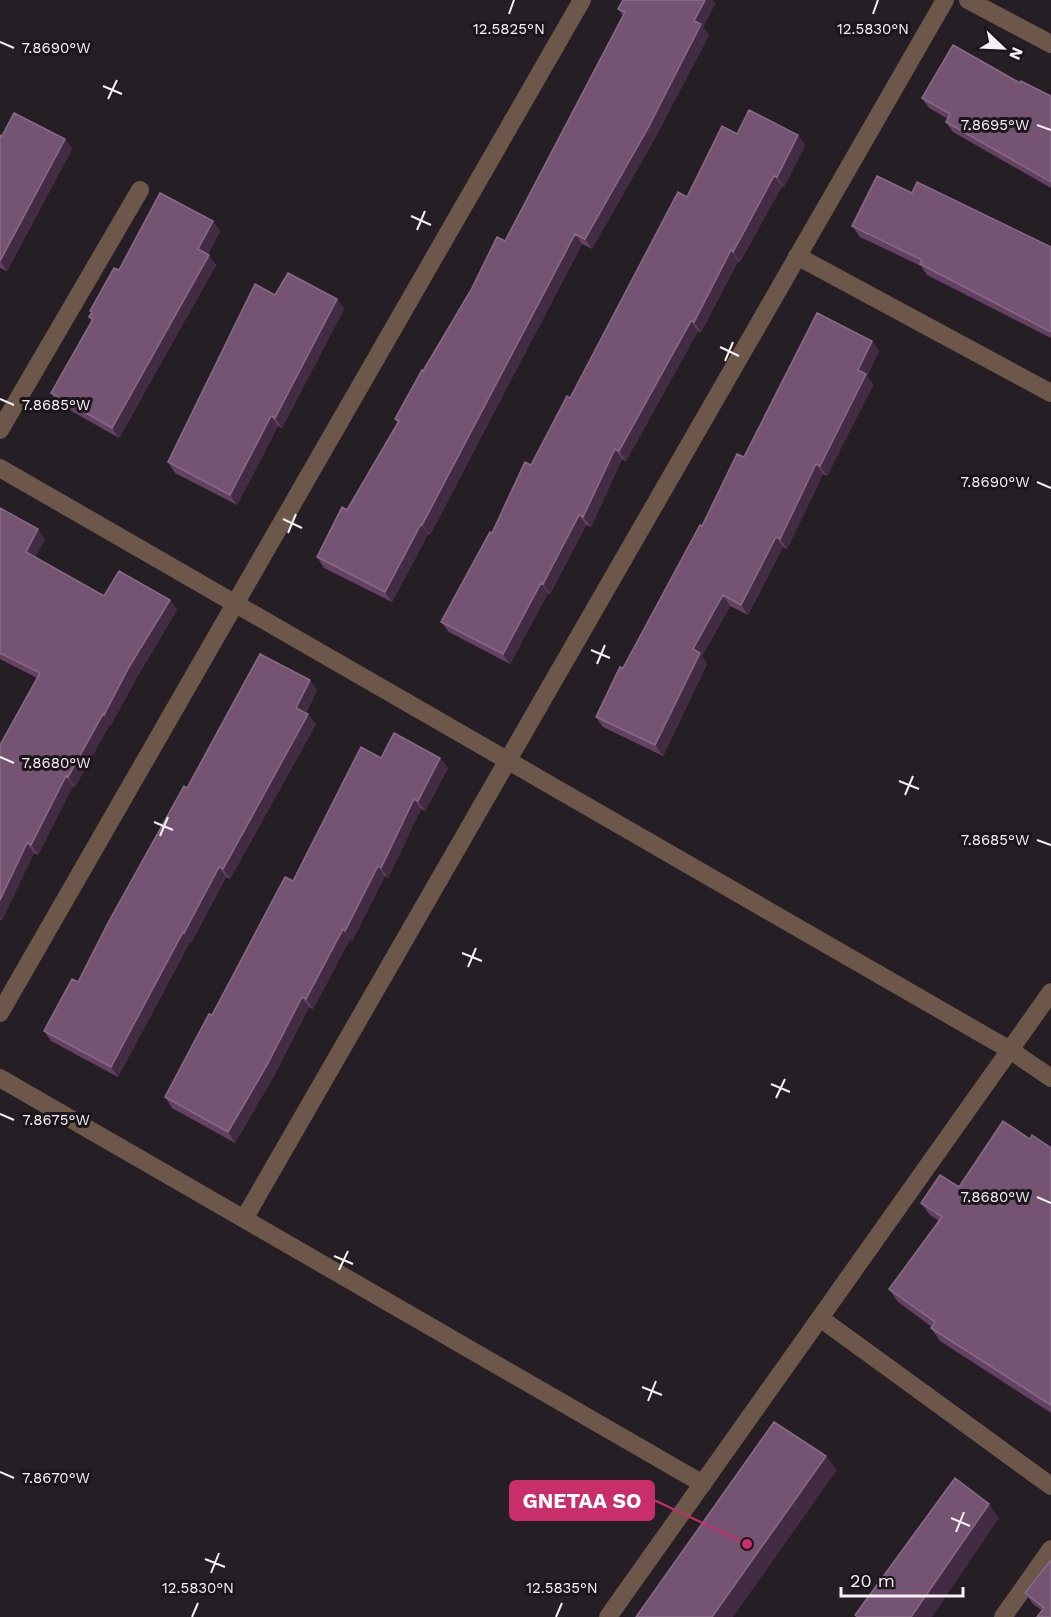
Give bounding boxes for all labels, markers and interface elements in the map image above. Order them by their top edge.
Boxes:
north arrow [973,18,1033,78]
text: 12.5825°N [473,20,545,38]
text: 12.5830°N [837,20,909,38]
text: 7.8690°W [21,39,91,57]
text: N [1005,44,1027,63]
text: 7.8695°W [961,116,1029,134]
text: 7.8685°W [22,396,90,414]
text: 7.8690°W [960,473,1030,491]
text: 7.8680°W [21,754,91,772]
text: 7.8685°W [961,831,1029,849]
text: 7.8675°W [22,1111,90,1129]
text: 7.8680°W [960,1188,1030,1206]
text: 7.8670°W [22,1469,90,1487]
callout: GNETAA SO [510,1481,654,1520]
text: GNETAA SO [523,1488,641,1513]
scale bar [841,1560,962,1598]
text: 20 m [850,1570,895,1591]
text: 12.5830°N [162,1579,234,1597]
text: 12.5835°N [526,1579,598,1597]

